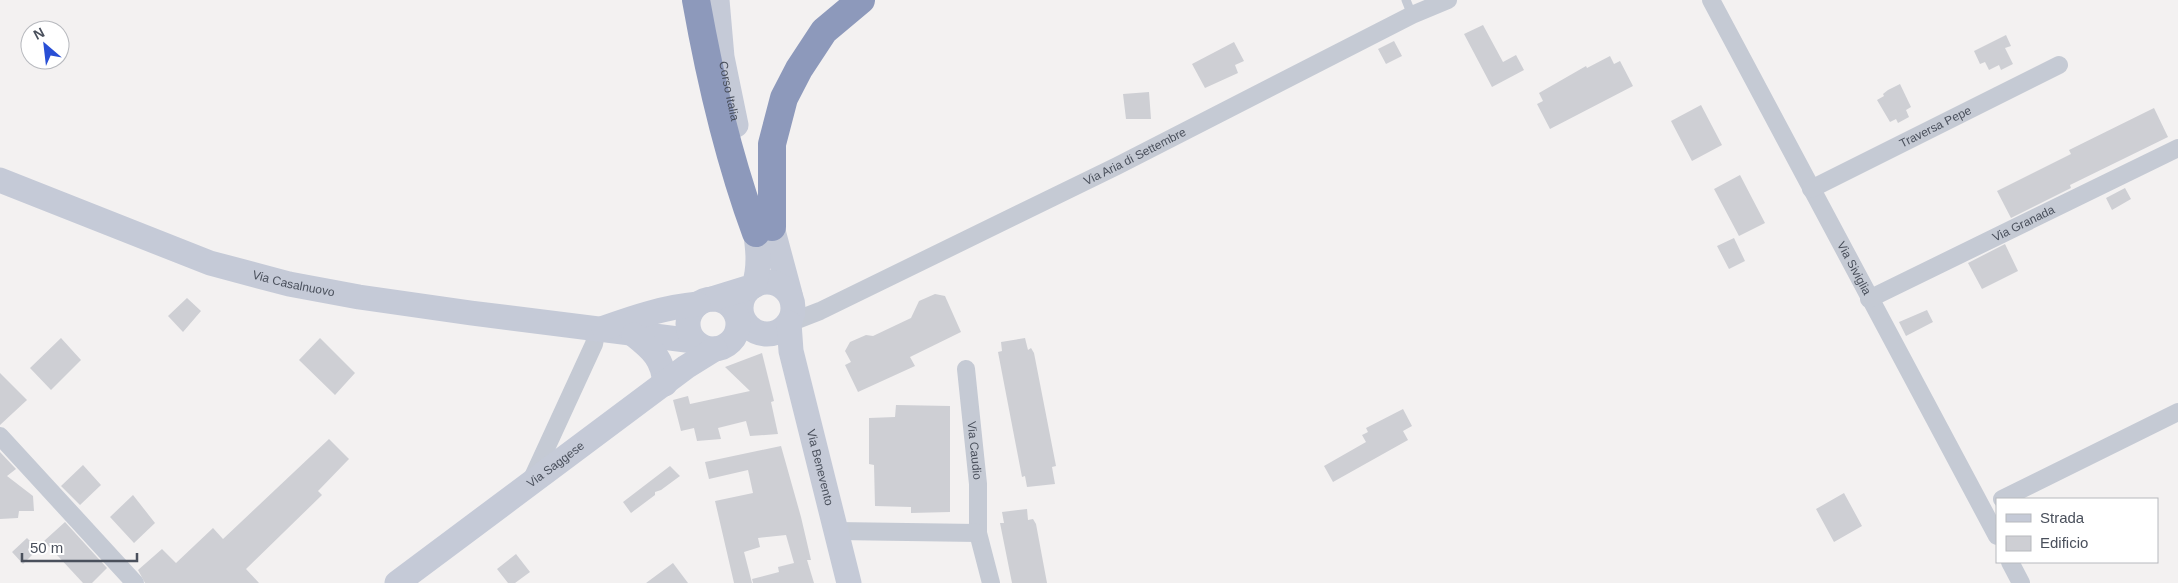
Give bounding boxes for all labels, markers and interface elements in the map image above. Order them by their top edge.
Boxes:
north arrow [20,20,70,70]
text: N [31,24,47,43]
street label: Corso Italia [716,60,742,123]
street label: Traversa Pepe [1897,103,1974,151]
street label: Via Aria di Settembre [1081,125,1189,188]
street label: Via Granada [1990,202,2057,245]
street label: Via Siviglia [1834,239,1874,298]
street label: Via Casalnuovo [251,268,336,299]
street label: Via Caudio [965,421,985,481]
street label: Via Benevento [804,428,836,507]
street label: Via Saggese [524,438,587,490]
legend [1996,498,2158,563]
text: Strada [2040,509,2085,526]
scale bar [22,530,138,562]
text: Edificio [2040,534,2088,551]
text: 50 m [30,539,63,556]

